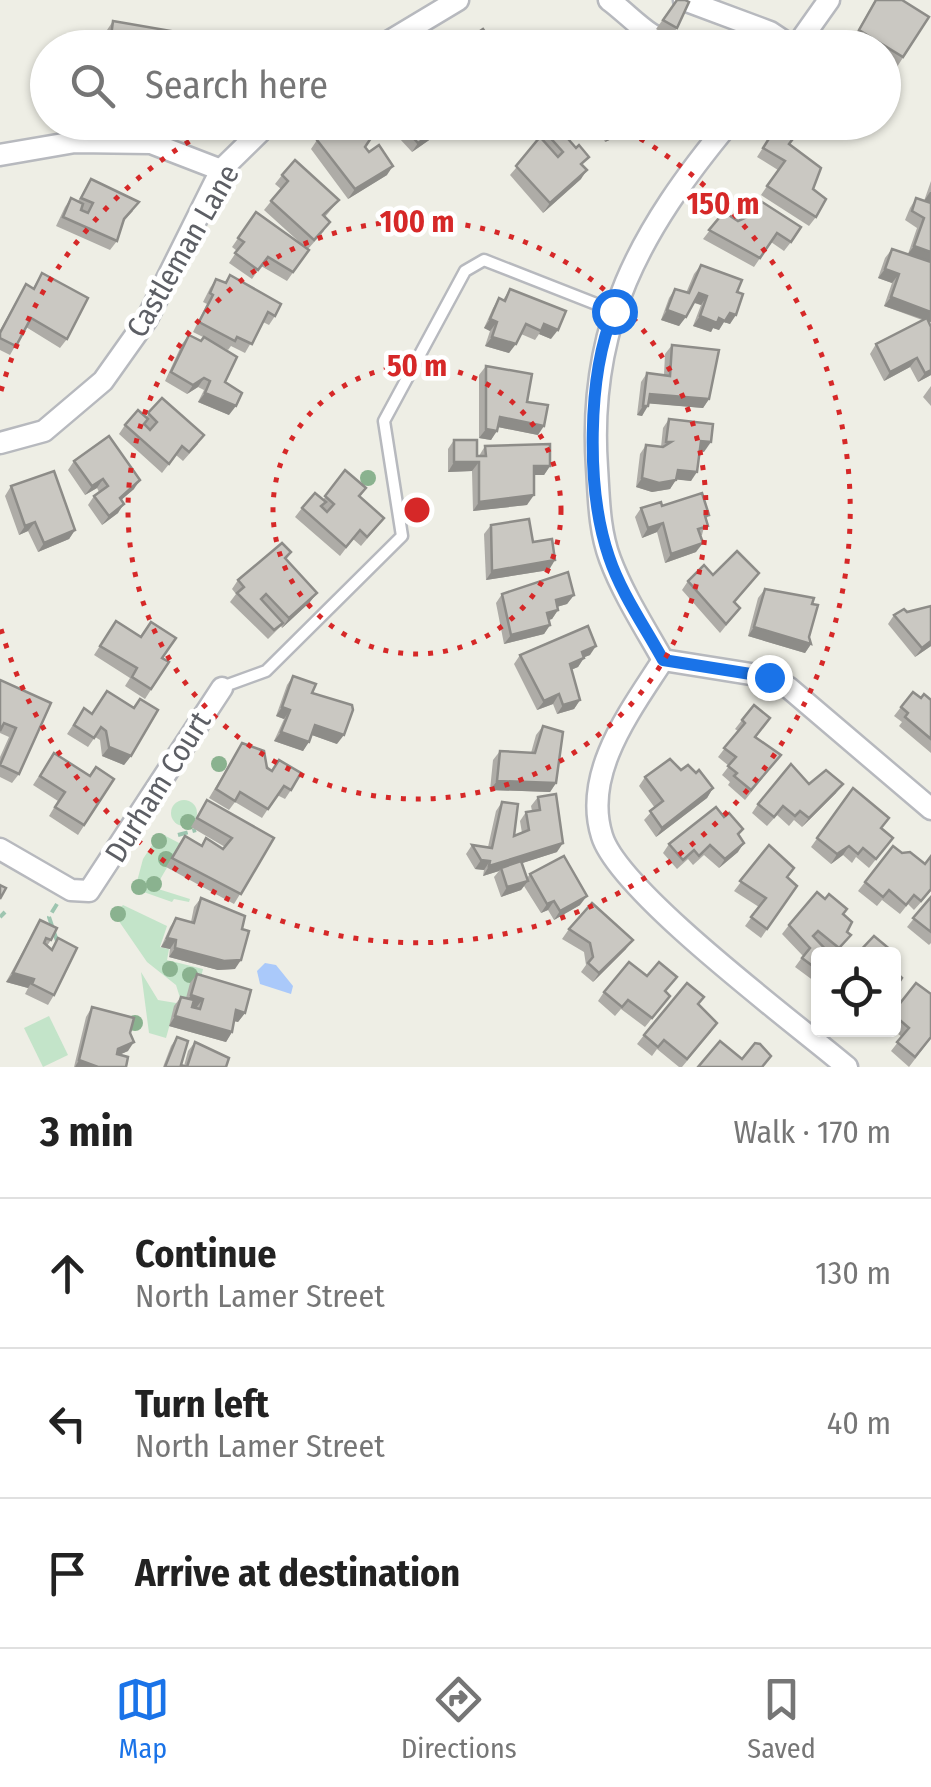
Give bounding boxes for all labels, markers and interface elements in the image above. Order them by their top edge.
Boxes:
search box [30,30,901,140]
icon: search [65,58,120,113]
text: Search here [145,62,328,108]
street label: Castleman Lane [119,158,247,344]
text: 150 m [687,186,759,222]
text: 100 m [380,204,454,240]
route start [592,289,638,335]
text: 50 m [387,348,447,384]
centre of rings [399,492,435,528]
route end [747,655,793,701]
street label: Durham Court [98,705,219,869]
map controls [811,947,901,1037]
button: locate [811,947,901,1037]
text: 3 min [40,1107,134,1157]
text: Walk · 170 m [734,1113,891,1151]
text: Continue [135,1231,276,1277]
icon: ahead [40,1246,95,1301]
text: 130 m [815,1254,891,1292]
text: North Lamer Street [135,1277,385,1315]
text: Turn left [135,1381,269,1427]
icon: left [40,1396,95,1451]
text: 40 m [827,1404,891,1442]
text: North Lamer Street [135,1427,385,1465]
icon: arrive [40,1546,95,1601]
text: Arrive at destination [135,1550,460,1596]
tab: Map [115,1672,170,1765]
tab: Directions [401,1672,517,1765]
tab: Saved [747,1672,816,1765]

